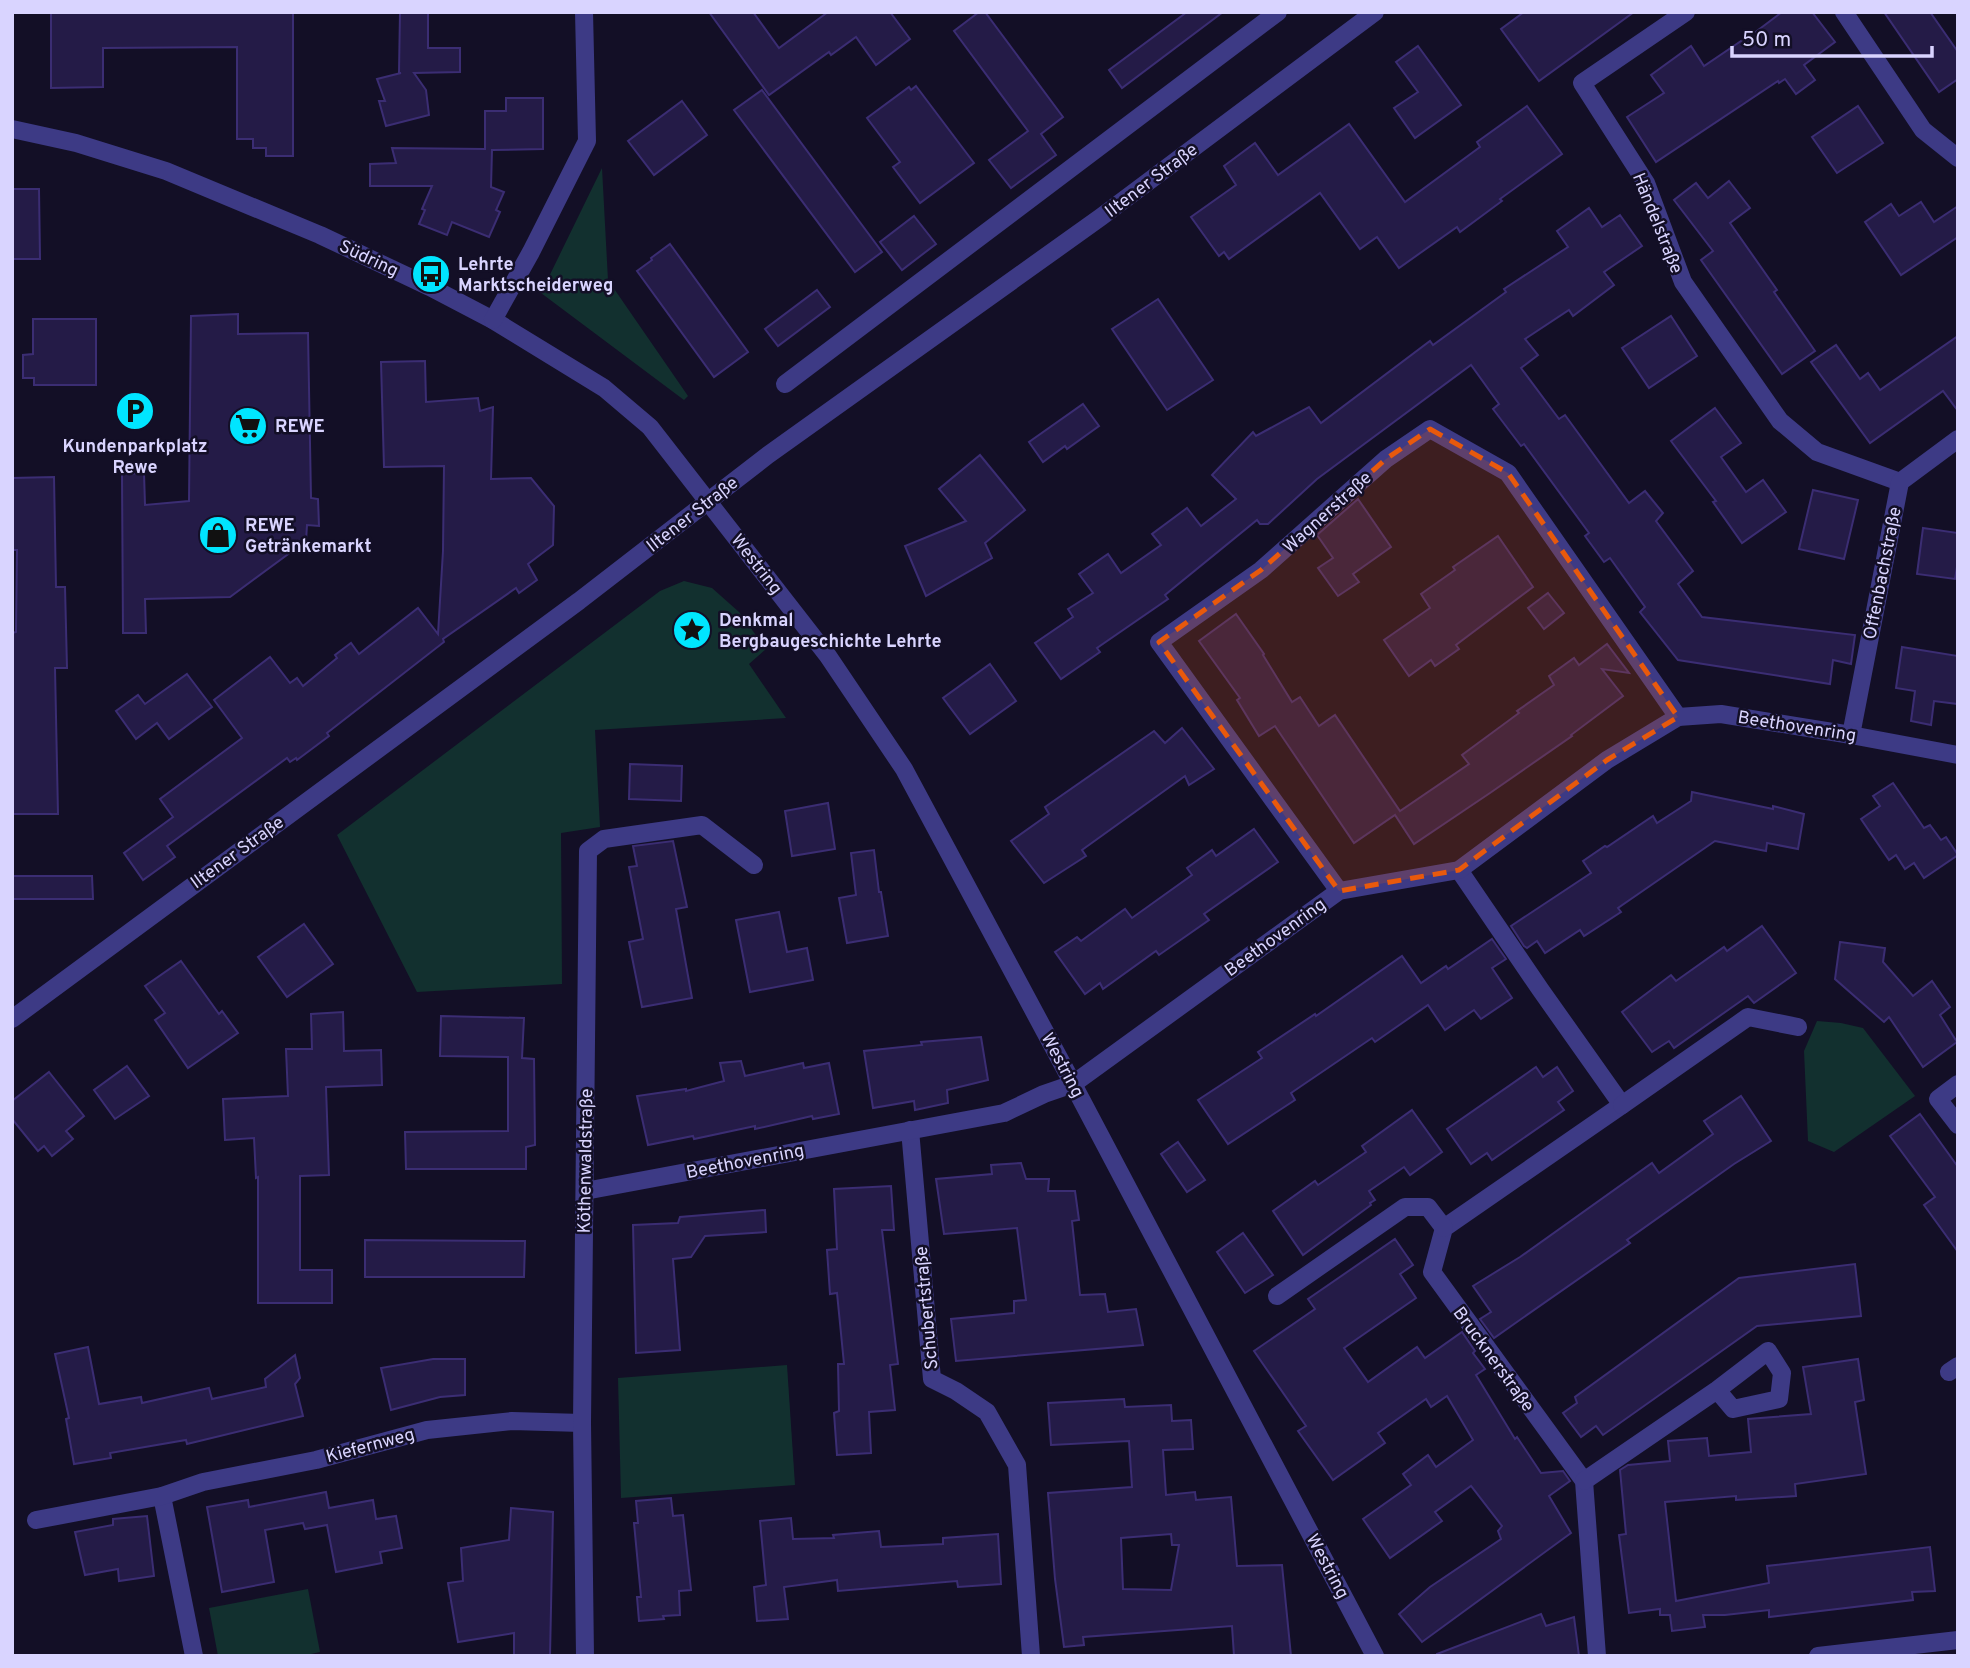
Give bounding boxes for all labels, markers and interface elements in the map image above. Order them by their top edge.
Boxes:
scale bar [1732,14,1932,58]
text: 50 m [1742,27,1791,54]
street label: Iltener Straße [1101,139,1203,224]
street label: Händelstraße [1626,170,1687,277]
street label: Südring [335,236,402,283]
bus stop icon: Lehrte Marktscheiderweg [410,253,452,295]
place label: Lehrte Marktscheiderweg [458,254,613,298]
parking icon: Kundenparkplatz Rewe [114,390,156,432]
supermarket icon: REWE [227,405,269,447]
place label: REWE [275,416,325,439]
place label: Kundenparkplatz Rewe [62,436,208,480]
street label: Wagnerstraße [1279,467,1377,559]
street label: Iltener Straße [642,472,743,558]
street label: Offenbachstraße [1859,505,1908,642]
shop icon: REWE Getränkemarkt [197,514,239,556]
place label: REWE Getränkemarkt [245,515,372,559]
street label: Westring [725,530,787,600]
place icon: Denkmal Bergbaugeschichte Lehrte [671,609,713,651]
place label: Denkmal Bergbaugeschichte Lehrte [719,610,942,654]
street label: Beethovenring [1736,707,1858,748]
street label: Iltener Straße [187,812,289,895]
street label: Beethovenring [1221,894,1331,983]
street label: Westring [1035,1029,1088,1102]
street label: Köthenwaldstraße [574,1088,599,1234]
street label: Beethovenring [684,1140,806,1185]
street label: Schubertstraße [911,1245,944,1371]
street label: Brucknerstraße [1447,1303,1539,1417]
street label: Kiefernweg [324,1424,417,1469]
street label: Westring [1300,1530,1353,1603]

